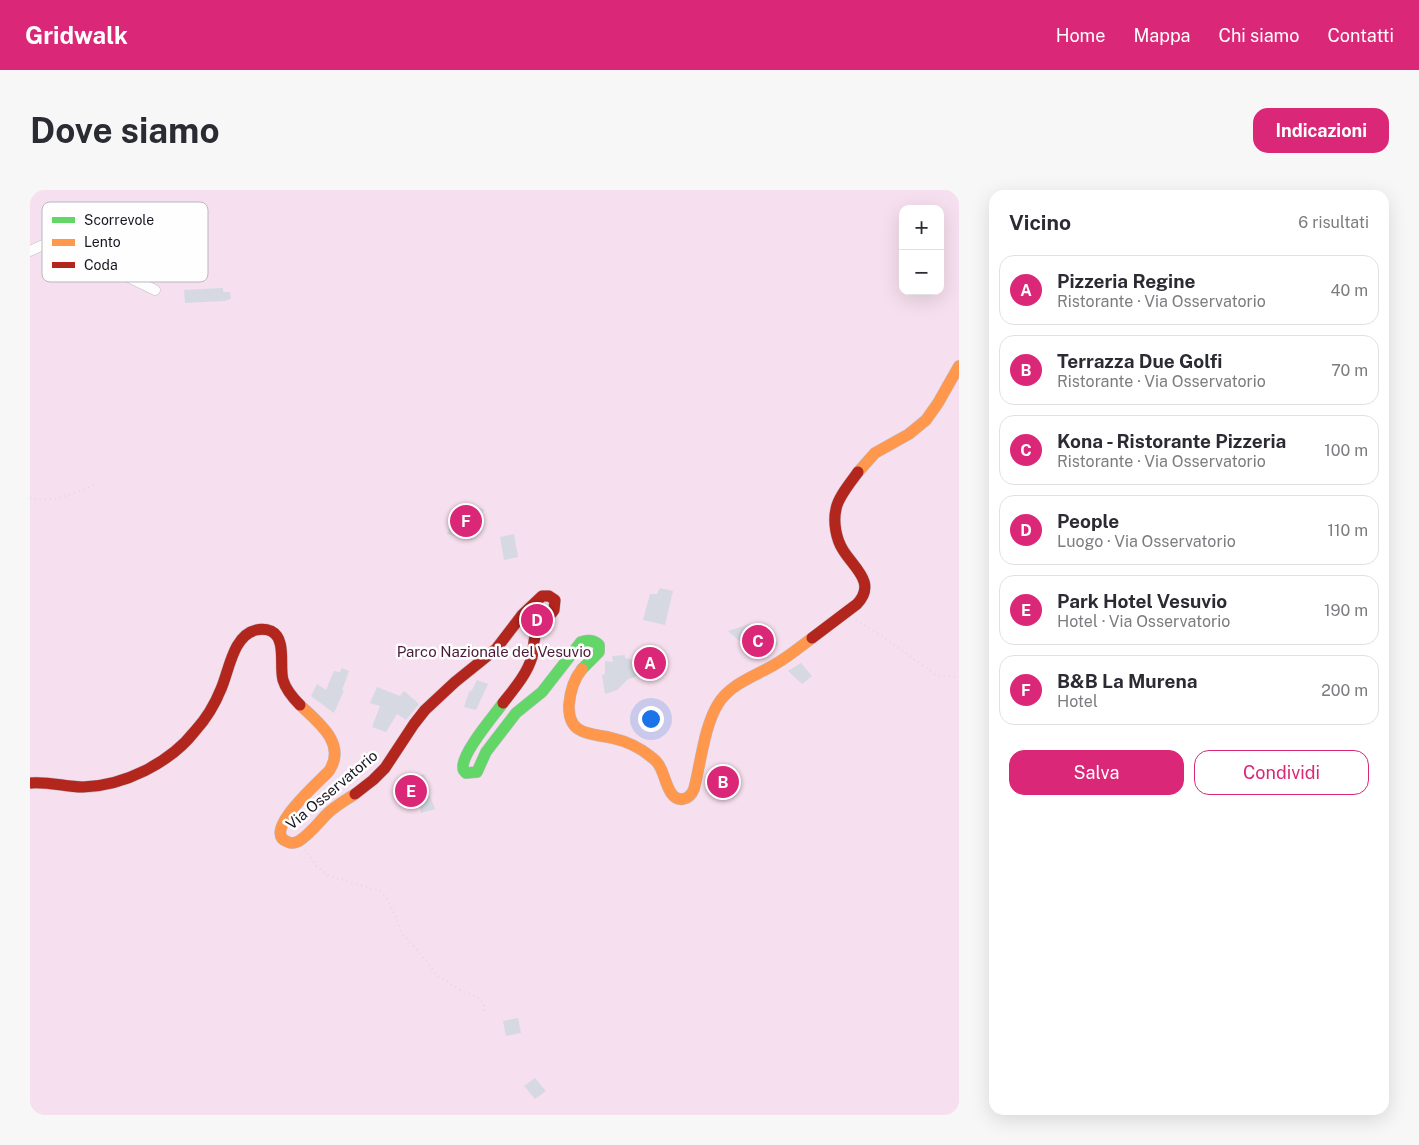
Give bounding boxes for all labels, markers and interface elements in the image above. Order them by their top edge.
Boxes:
text: Gridwalk [25,21,128,49]
text: Home [1056,25,1105,46]
text: Mappa [1133,25,1191,46]
text: Chi siamo [1219,25,1299,46]
text: Contatti [1327,25,1394,46]
button: Indicazioni [1253,108,1389,153]
text: Dove siamo [30,110,220,151]
legend [42,202,208,282]
map controls [899,205,944,295]
button: + [899,205,944,250]
text: Vicino [1009,210,1071,235]
text: Scorrevole [84,212,154,228]
text: 6 risultati [1298,213,1369,232]
text: Lento [84,234,121,250]
button: − [899,250,944,295]
text: Coda [84,257,118,273]
text: Pizzeria Regine [1057,270,1195,292]
text: A [1020,281,1032,300]
text: 40 m [1330,281,1368,300]
text: Ristorante · Via Osservatorio [1057,292,1266,311]
text: Terrazza Due Golfi [1057,350,1222,372]
text: B [1021,361,1031,380]
text: 70 m [1331,361,1368,380]
text: Ristorante · Via Osservatorio [1057,372,1266,391]
text: Kona - Ristorante Pizzeria [1057,430,1286,452]
text: C [1020,441,1032,460]
text: 100 m [1324,441,1368,460]
text: Ristorante · Via Osservatorio [1057,452,1266,471]
pin: F [450,502,482,540]
text: People [1057,510,1119,532]
text: D [1020,521,1032,540]
text: 110 m [1327,521,1368,540]
text: Luogo · Via Osservatorio [1057,532,1236,551]
text: Park Hotel Vesuvio [1057,590,1227,612]
pin: D [521,601,553,639]
text: E [1021,601,1031,620]
text: 190 m [1324,601,1368,620]
text: Hotel · Via Osservatorio [1057,612,1230,631]
pin: C [742,622,774,660]
park label: Parco Nazionale del Vesuvio [397,643,591,660]
pin: A [634,644,666,682]
text: B&B La Murena [1057,670,1197,692]
text: F [1021,681,1031,700]
text: 200 m [1321,681,1368,700]
text: Hotel [1057,692,1098,711]
your location [638,706,664,732]
street label: Via Osservatorio [283,746,381,833]
button: Salva [1009,750,1184,795]
button: Condividi [1194,750,1369,795]
pin: B [707,763,739,801]
pin: E [395,772,427,810]

